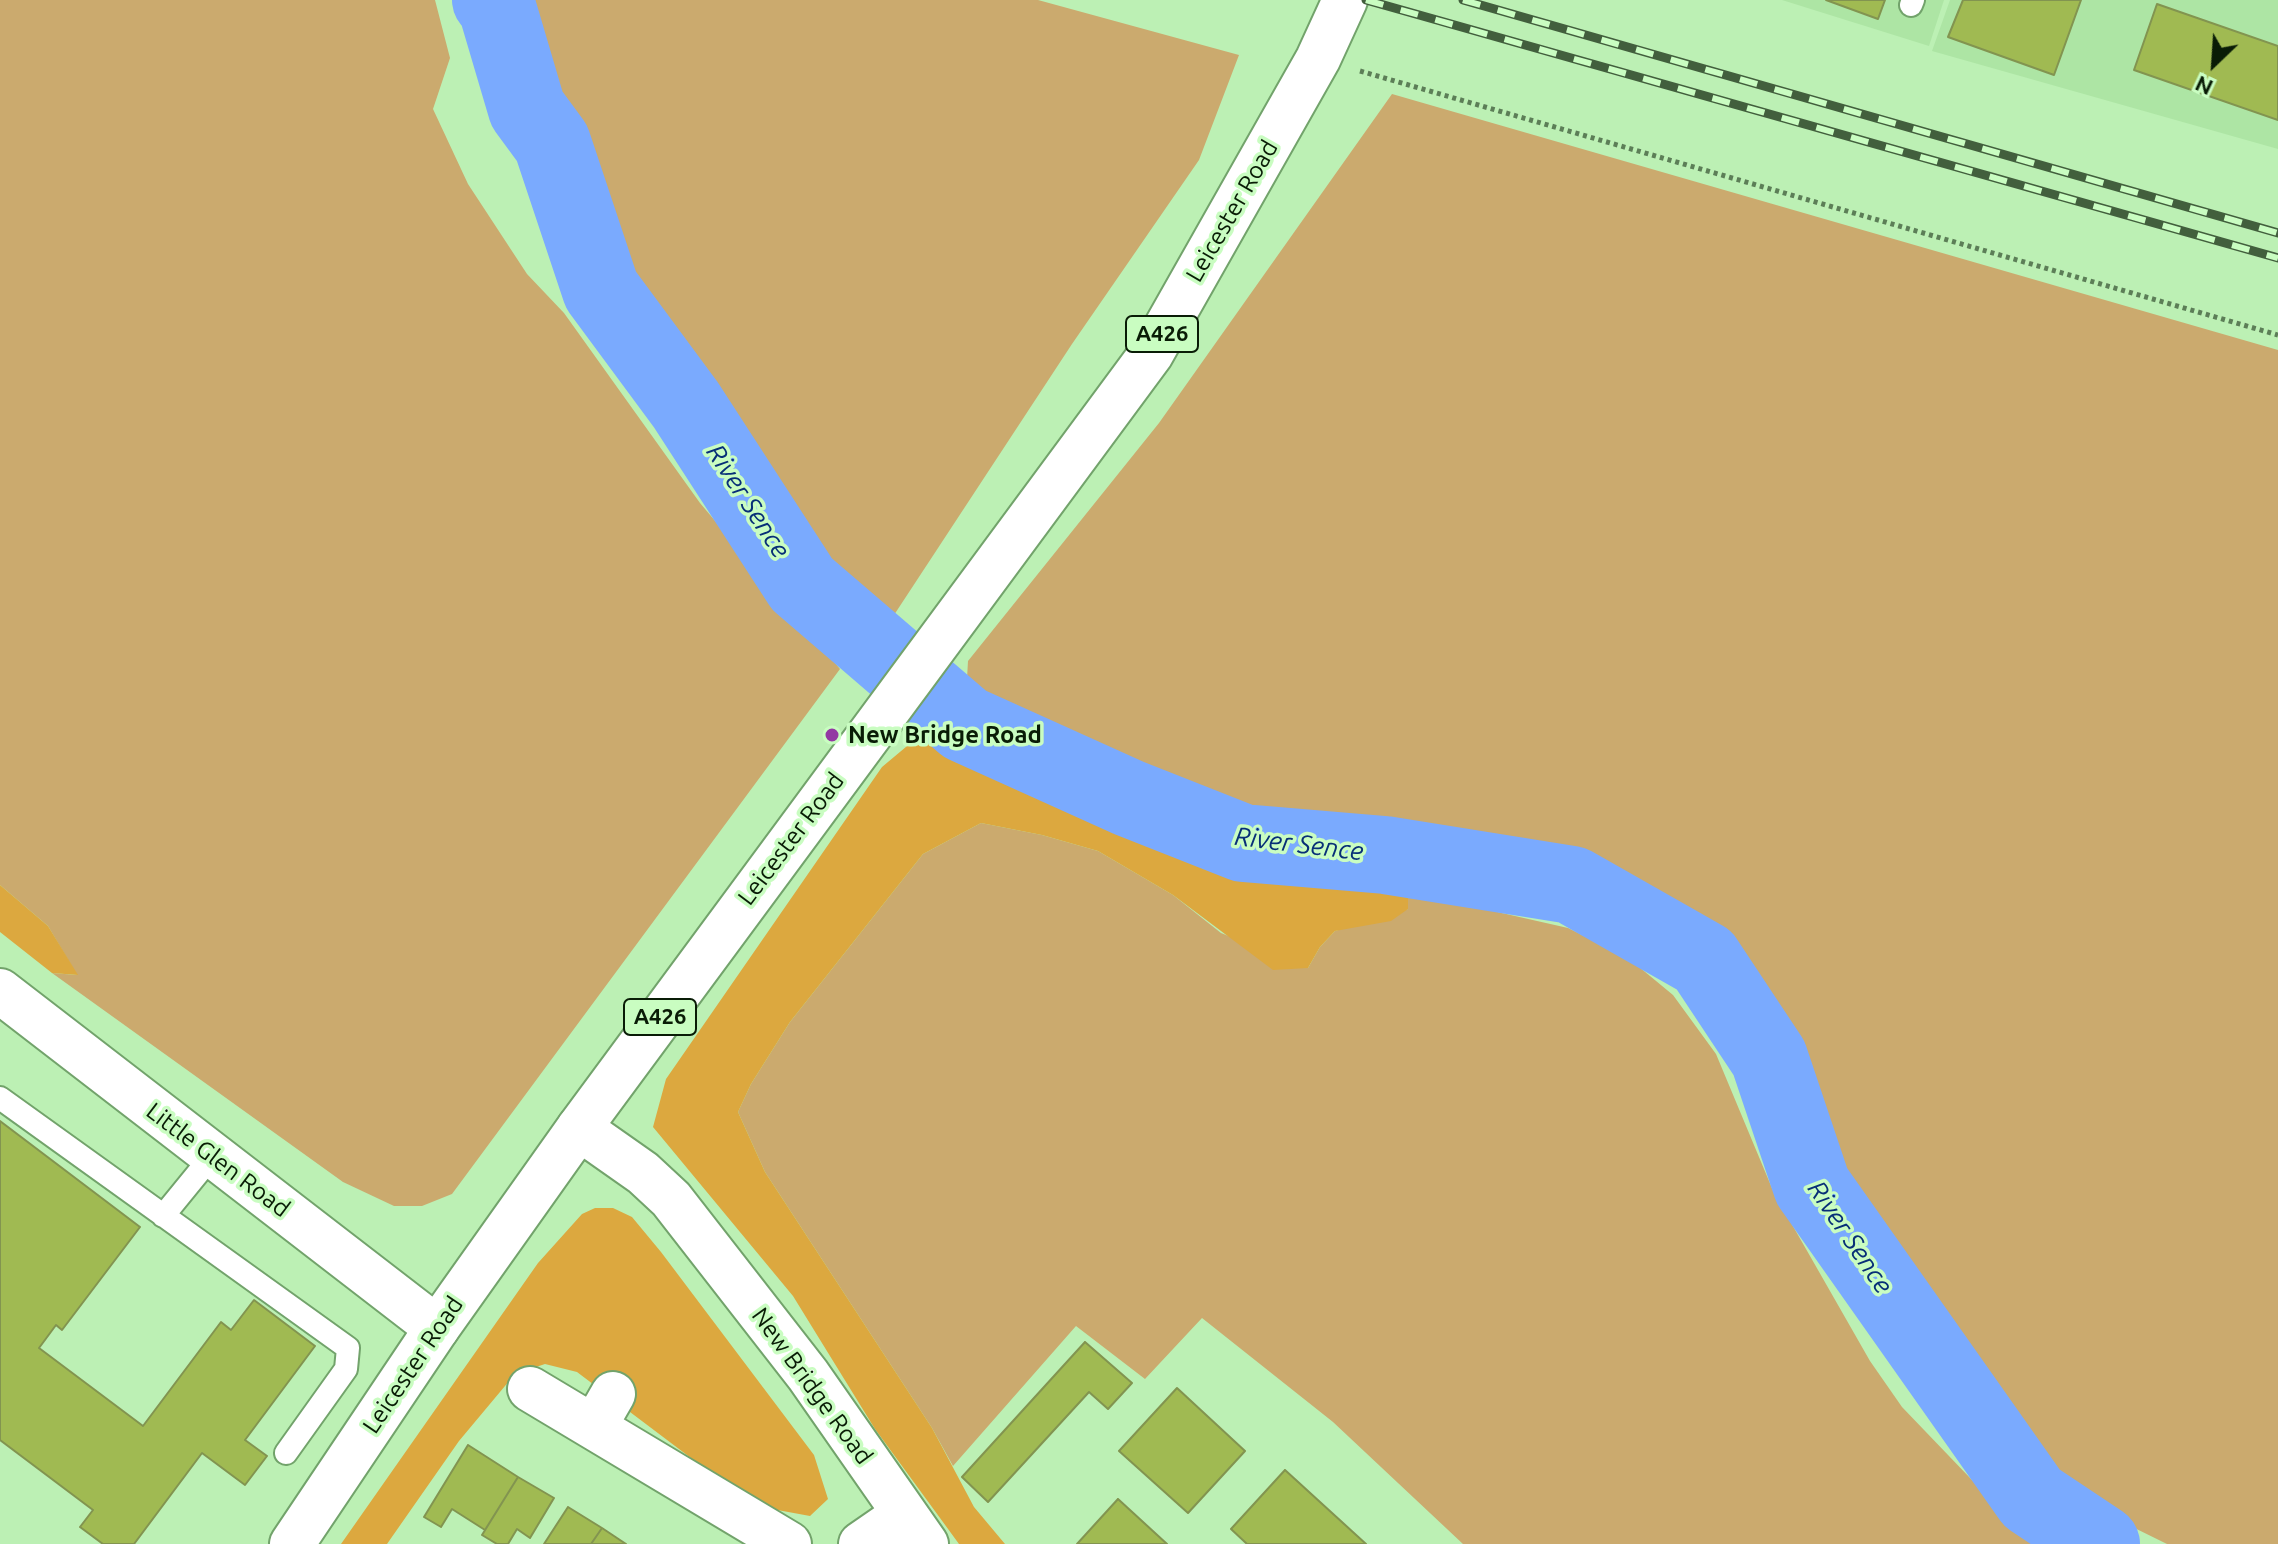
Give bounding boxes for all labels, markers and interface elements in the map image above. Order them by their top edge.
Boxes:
north arrow [2174,24,2254,104]
text: N [2191,71,2216,101]
street label: Leicester Road [1180,135,1284,287]
road number: A426 [1126,316,1198,352]
water label: River Sence [700,438,796,564]
place label: New Bridge Road [848,721,1042,749]
marker: New Bridge Road [823,726,841,744]
street label: Leicester Road [732,767,850,911]
water label: River Sence [1233,821,1365,867]
road number: A426 [624,999,696,1035]
street label: Little Glen Road [141,1097,295,1223]
water label: River Sence [1801,1175,1899,1299]
street label: Leicester Road [357,1291,469,1439]
street label: New Bridge Road [746,1302,878,1470]

